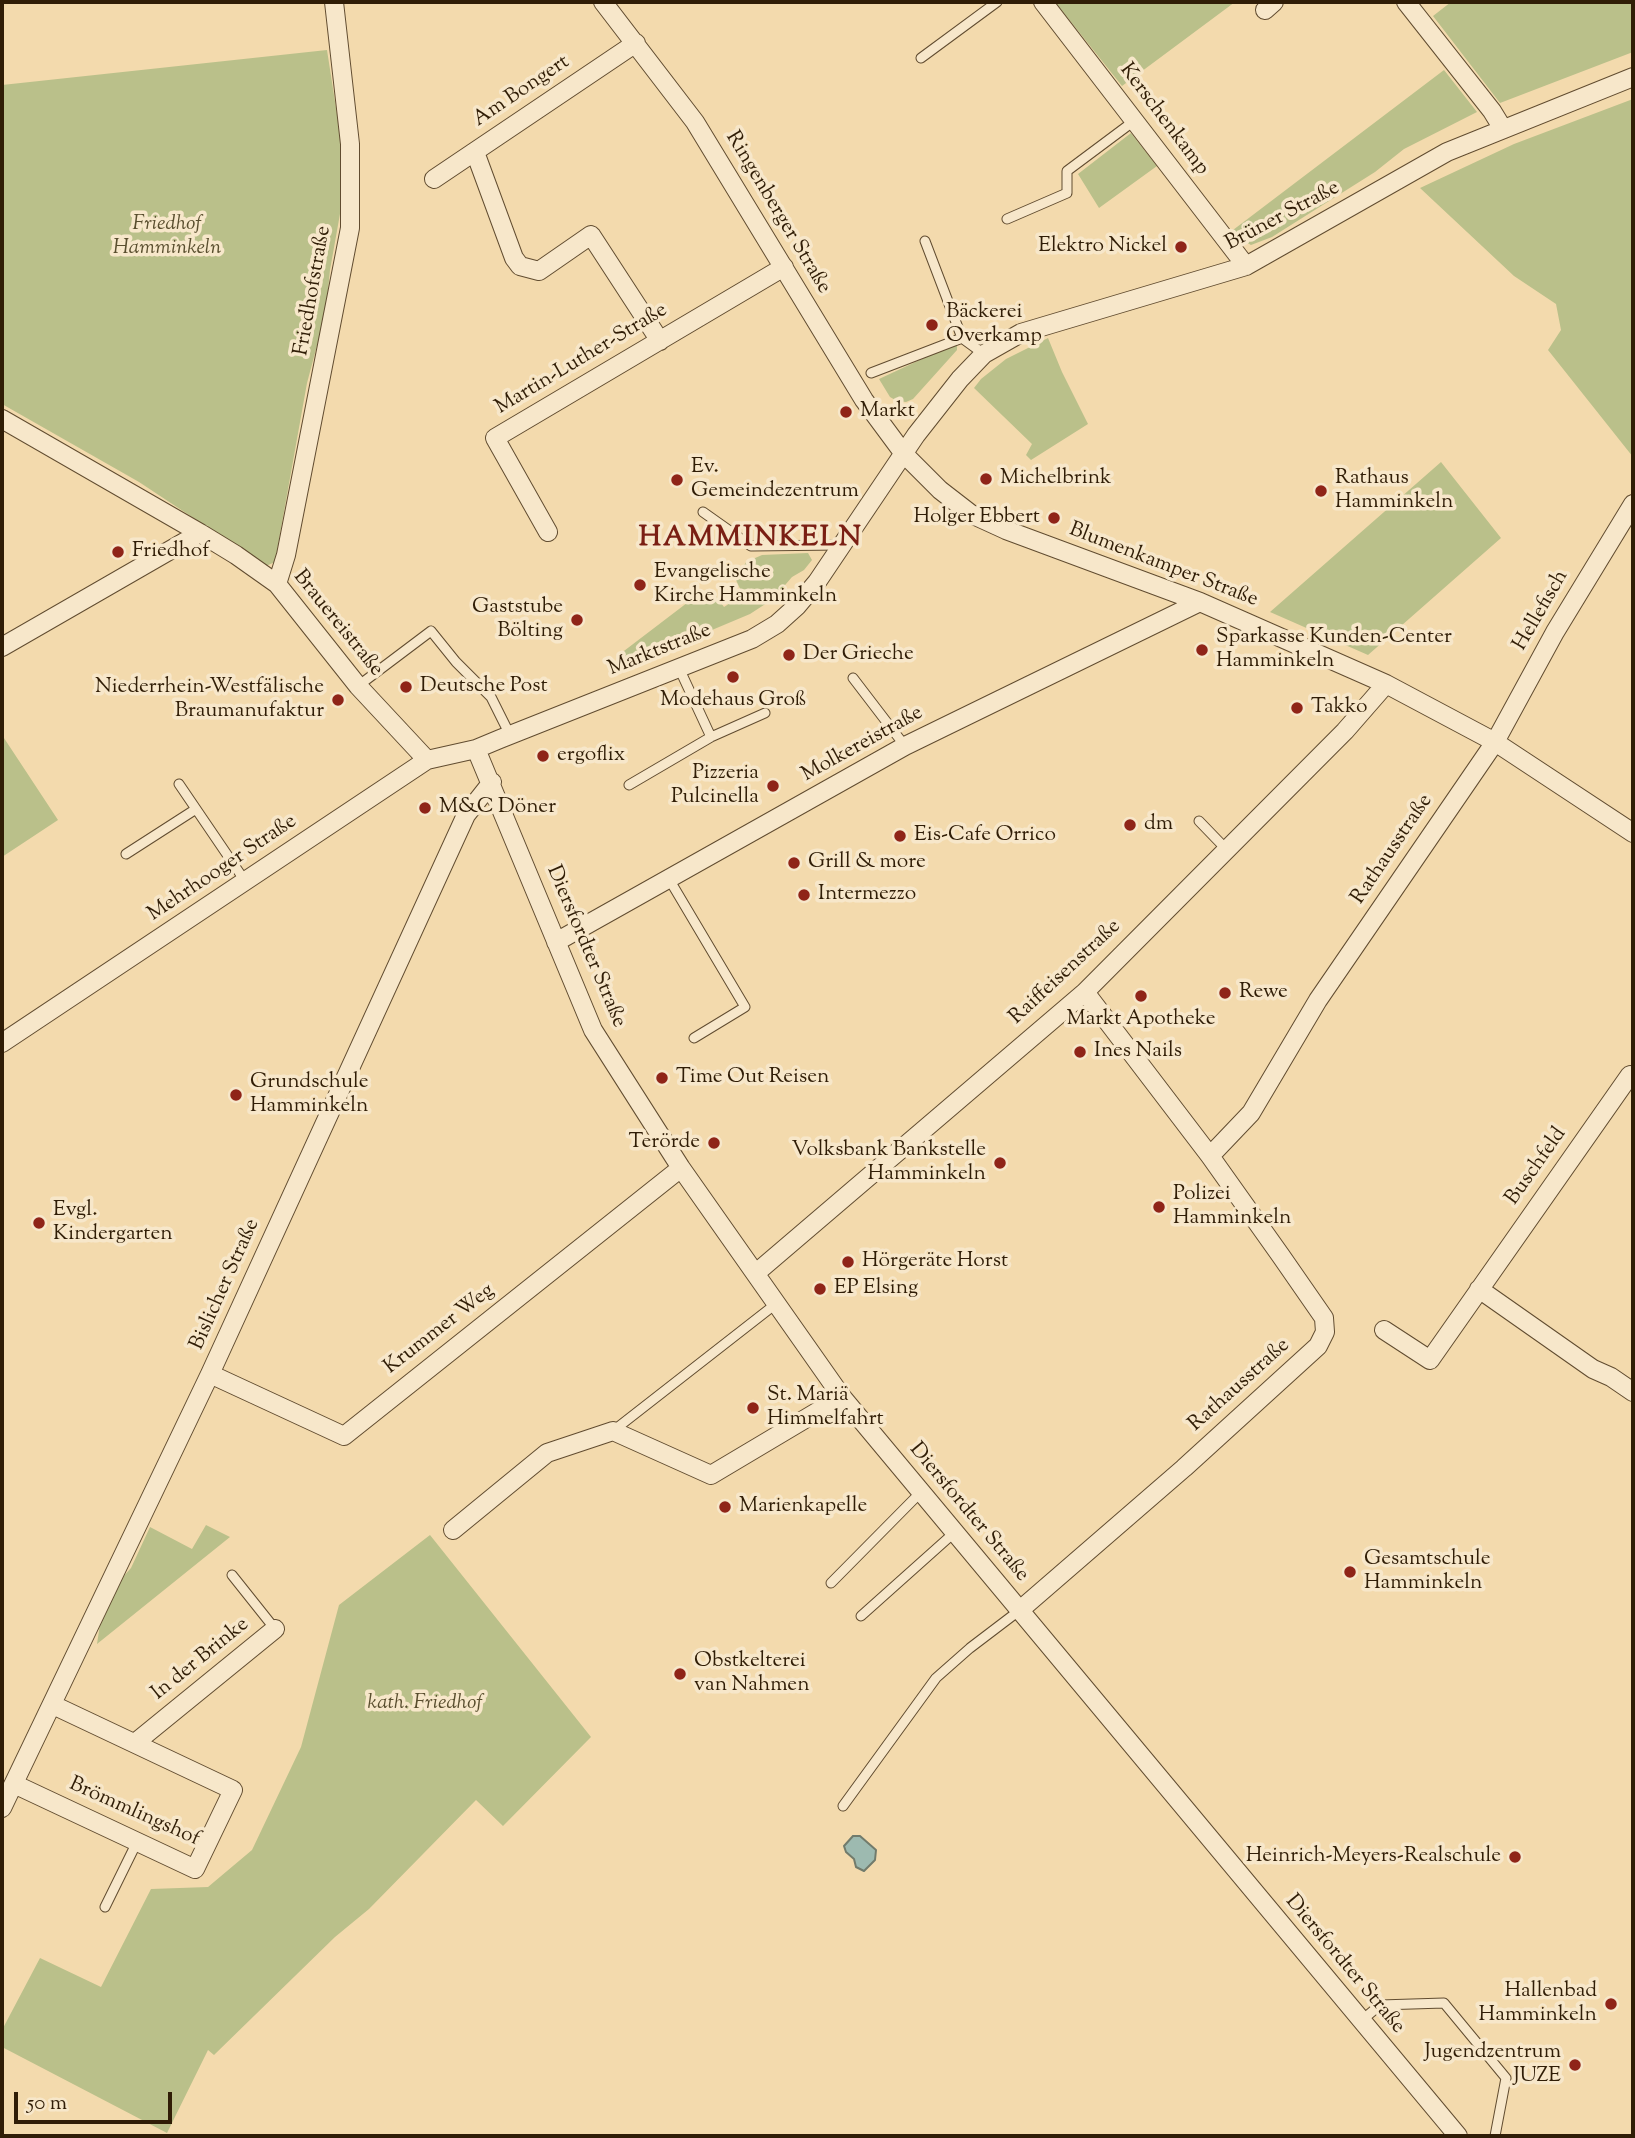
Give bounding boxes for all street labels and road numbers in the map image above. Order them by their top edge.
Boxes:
street label: Am Bongert [469,51,575,133]
street label: Kerschenkamp [1113,59,1213,181]
street label: Ringenberger Straße [719,127,835,299]
street label: Brüner Straße [1222,176,1344,258]
street label: Friedhofstraße [290,224,338,358]
street label: Martin-Luther-Straße [492,299,672,421]
street label: Blumenkamper Straße [1065,518,1261,614]
street label: Brauereistraße [286,566,388,682]
street label: Hellefisch [1509,566,1575,656]
street label: Marktstraße [605,619,715,683]
street label: Molkereistraße [798,701,928,789]
street label: Rathausstraße [1347,790,1439,910]
street label: Mehrhooger Straße [144,810,302,928]
street label: Diersfordter Straße [539,862,631,1032]
street label: Raiffeisenstraße [1005,915,1127,1031]
street label: Buschfeld [1501,1123,1573,1211]
street label: Bislicher Straße [186,1216,266,1354]
street label: Krummer Weg [380,1279,500,1381]
street label: Rathausstraße [1184,1334,1296,1438]
street label: Diersfordter Straße [903,1438,1033,1588]
street label: In der Brinke [147,1613,255,1707]
street label: Brömmlingshof [65,1773,203,1853]
street label: Diersfordter Straße [1279,1890,1409,2040]

